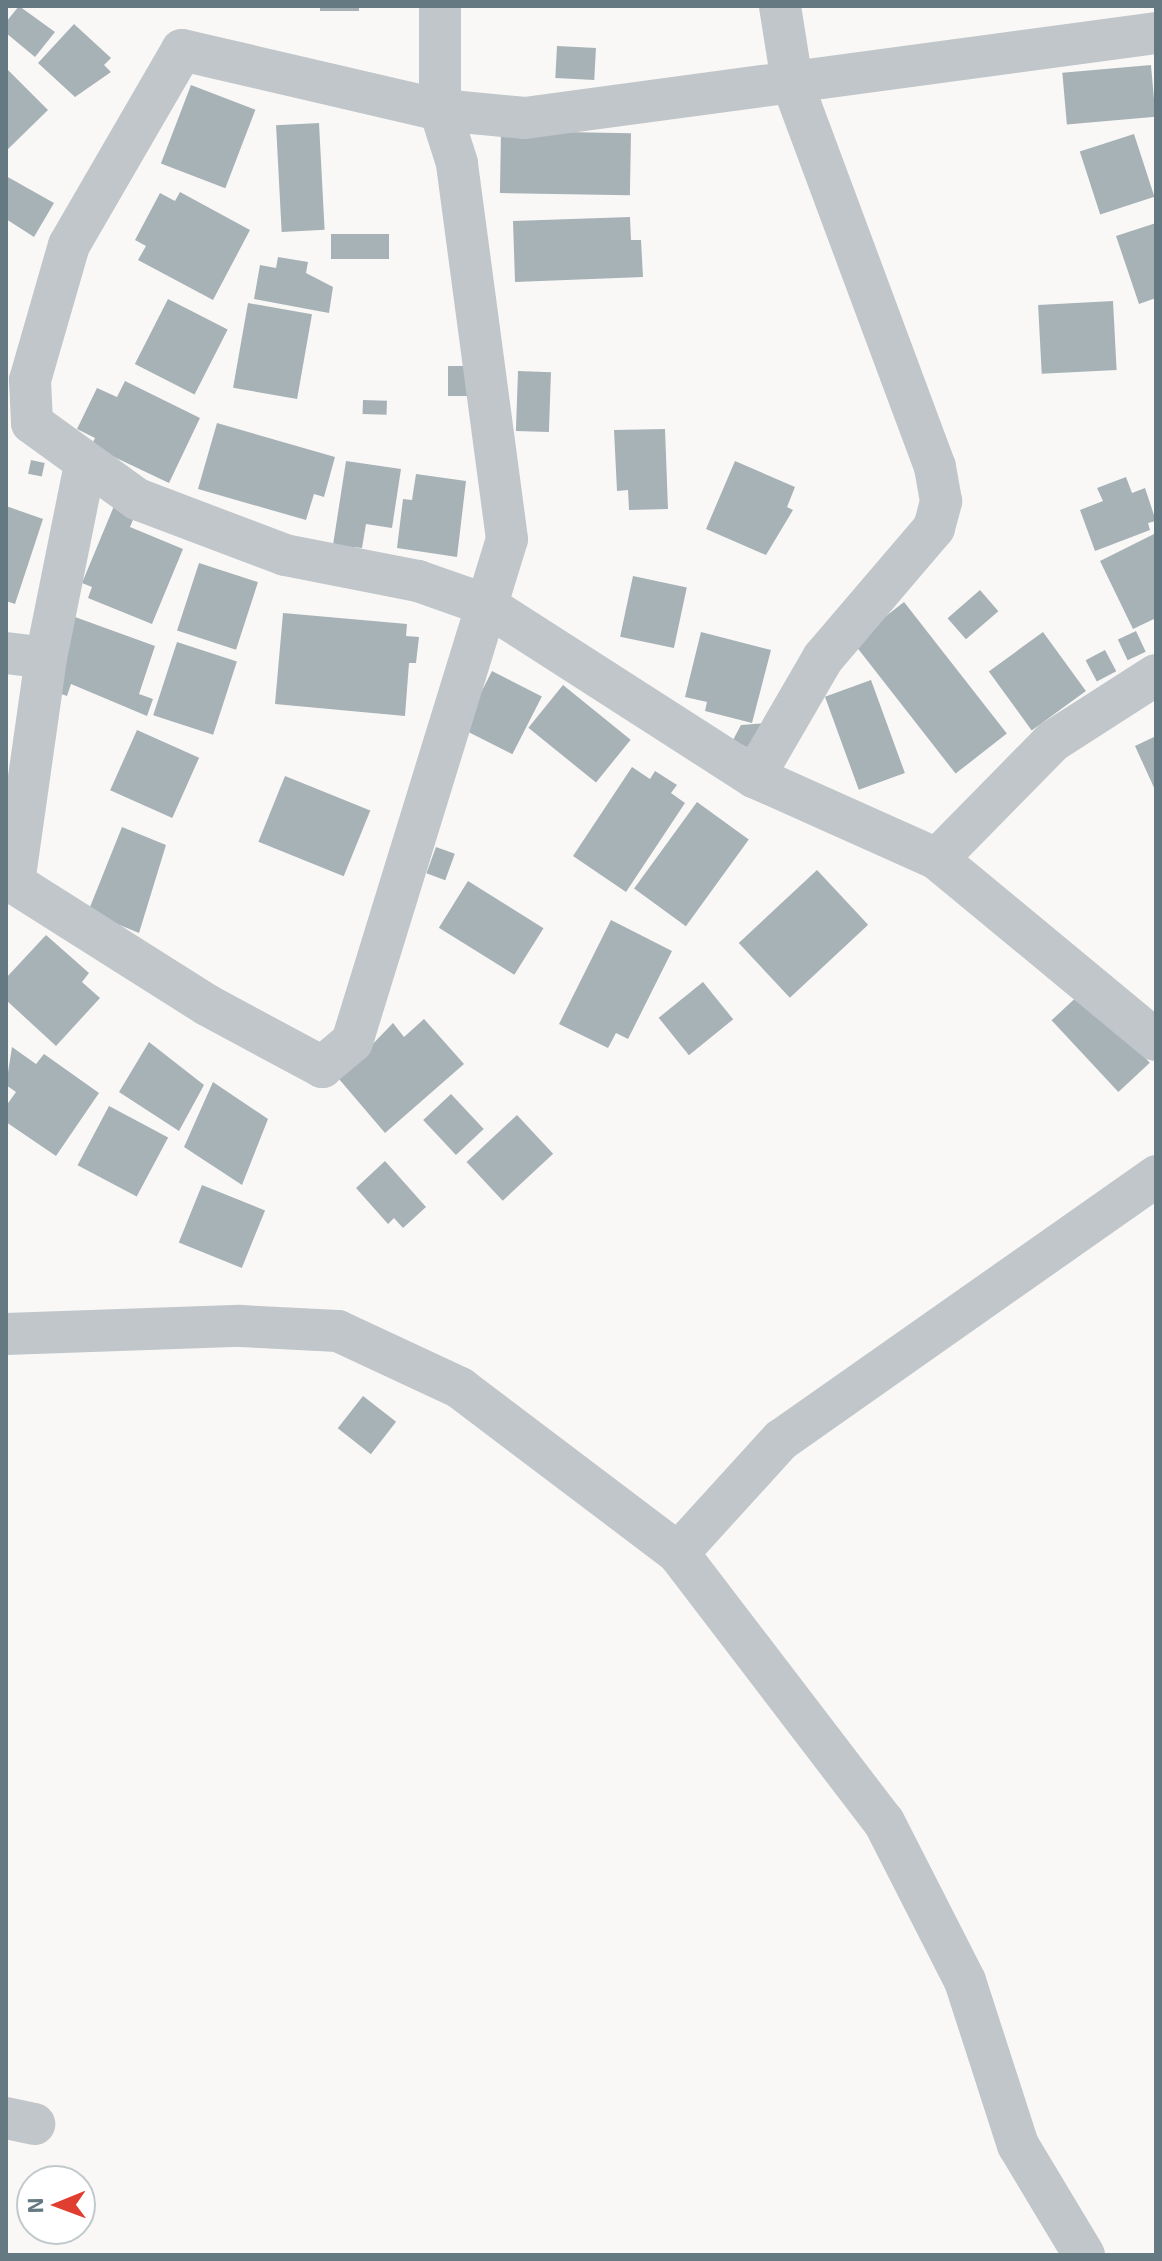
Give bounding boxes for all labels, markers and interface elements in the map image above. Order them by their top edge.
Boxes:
north arrow [16,2165,96,2245]
text: N [21,2197,47,2214]

